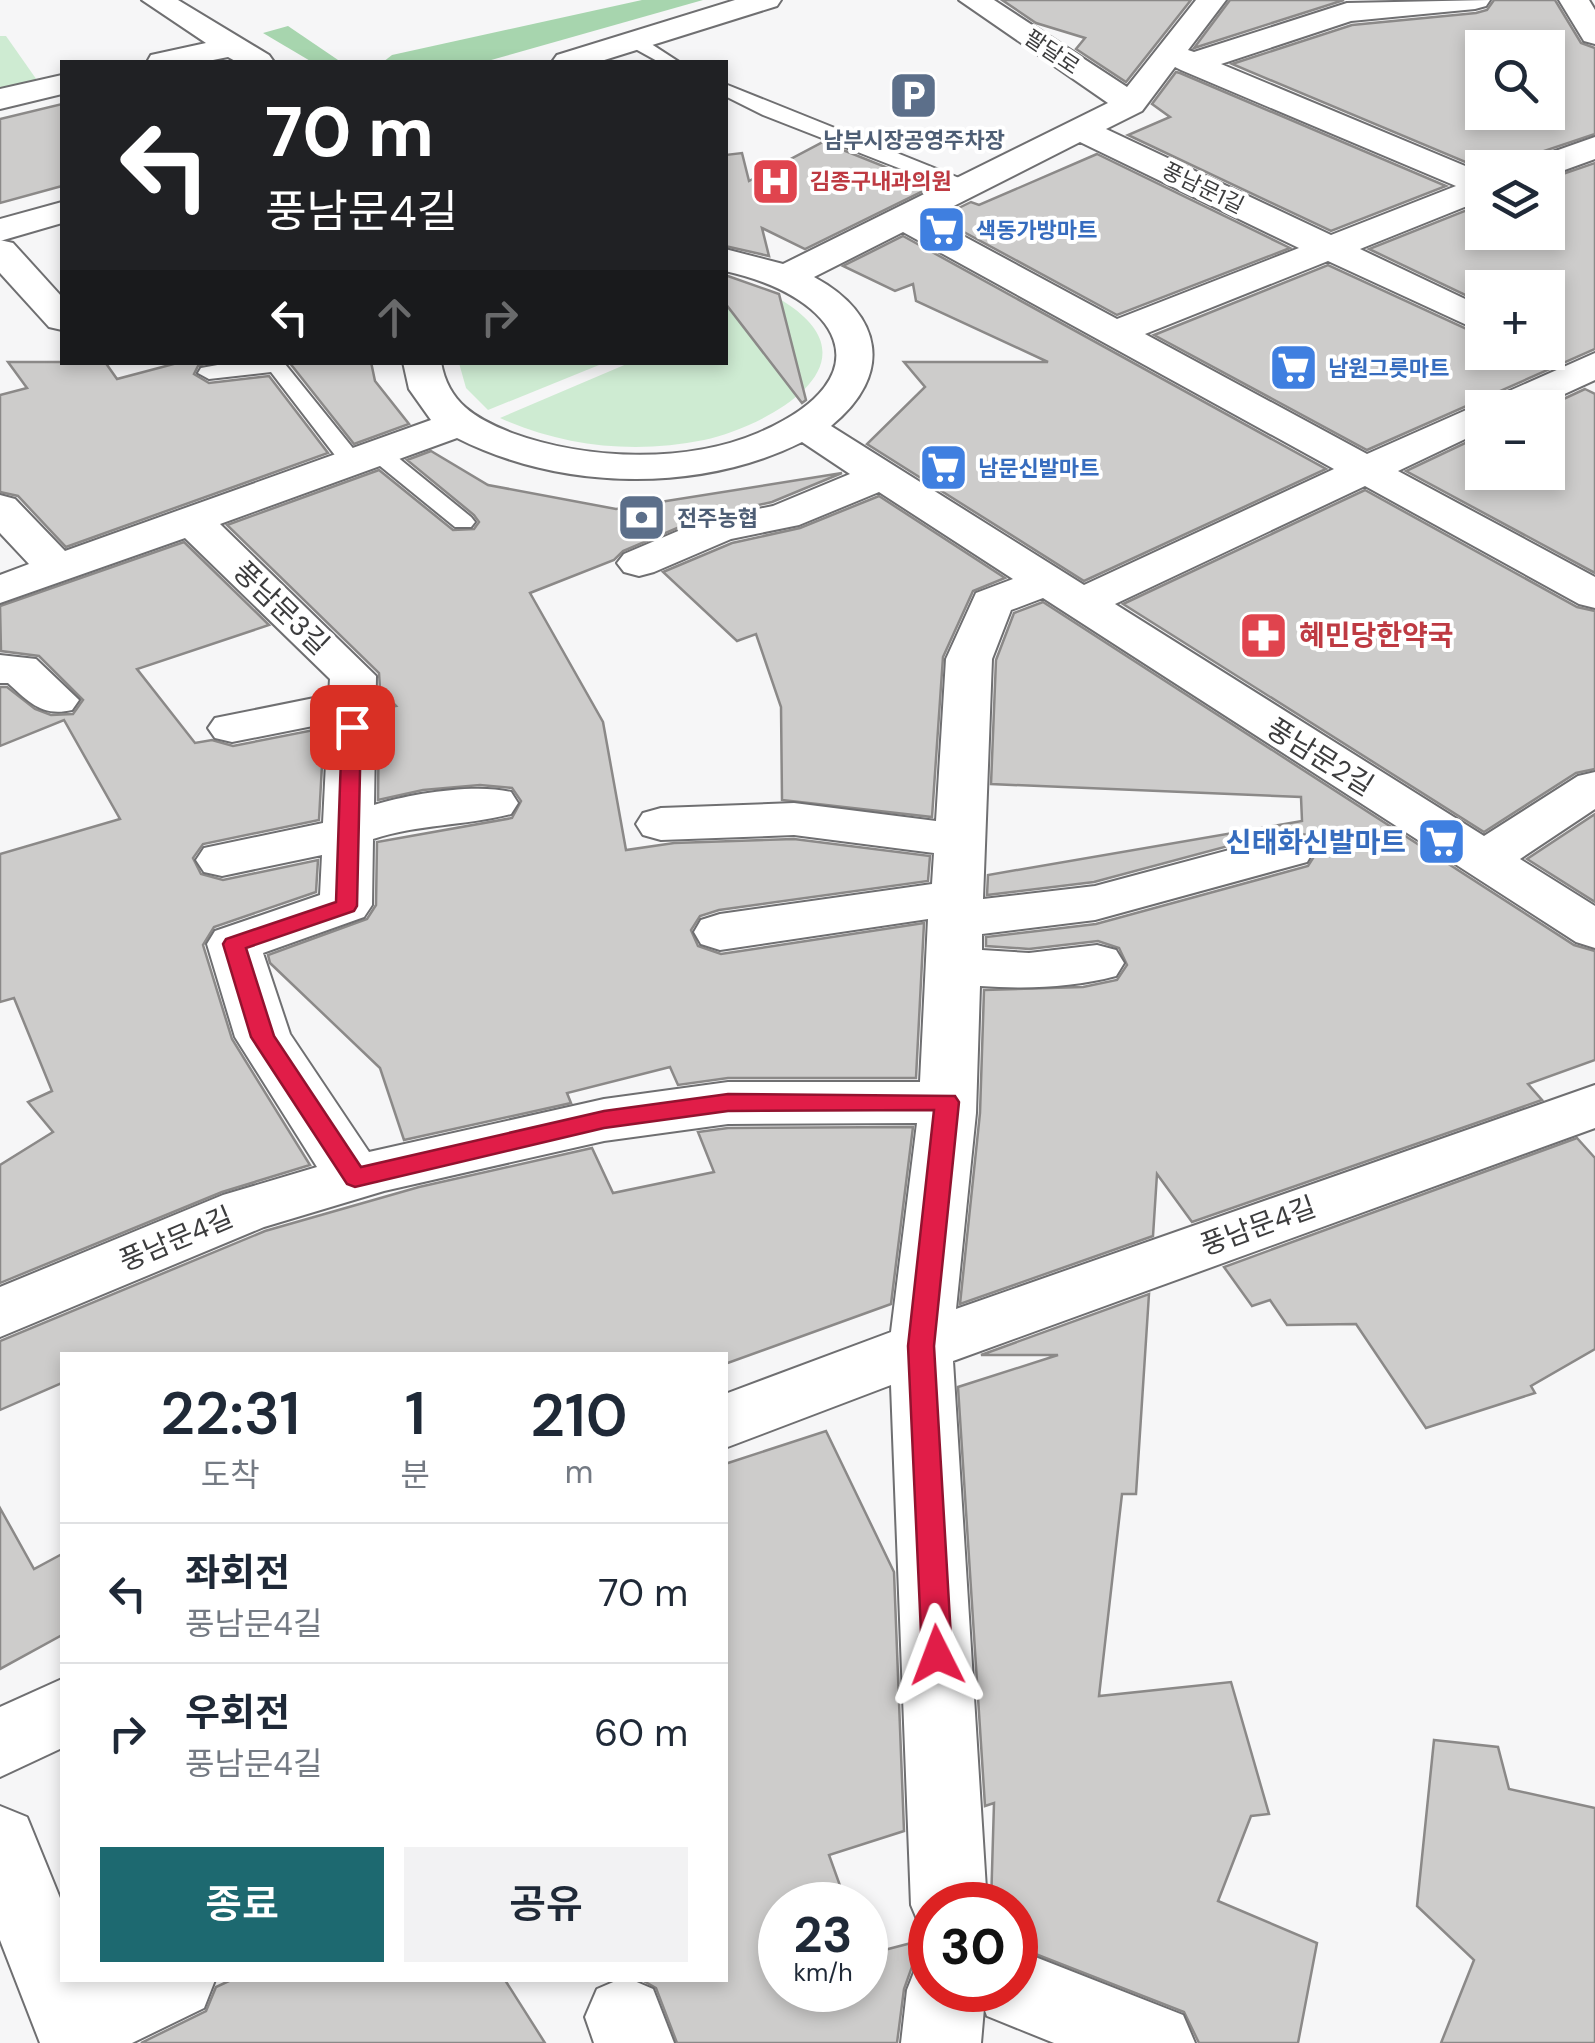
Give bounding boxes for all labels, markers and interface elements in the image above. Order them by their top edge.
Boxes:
street label: 팔달로 [1019,23,1085,81]
map controls [1465,30,1565,490]
button: search [1465,30,1565,130]
parking icon: 남부시장공영주차장 [888,70,940,122]
text: 70 m [265,87,434,178]
icon: left [100,100,230,230]
place label: 남부시장공영주차장 [823,126,1005,155]
button: layers [1465,150,1565,250]
hospital icon: 김종구내과의원 [749,155,801,207]
street label: 풍남문1길 [1157,156,1249,220]
place label: 김종구내과의원 [810,167,952,196]
text: 풍남문4길 [265,182,458,241]
supermarket icon: 색동가방마트 [915,204,967,256]
place label: 색동가방마트 [976,216,1097,245]
button: + [1465,270,1565,370]
icon: left [262,290,317,345]
icon: ahead [367,290,422,345]
icon: right [472,290,527,345]
supermarket icon: 남원그릇마트 [1267,342,1319,394]
place label: 남원그릇마트 [1328,354,1449,383]
button: − [1465,390,1565,490]
supermarket icon: 남문신발마트 [917,442,969,494]
place label: 남문신발마트 [978,454,1099,483]
bank icon: 전주농협 [616,492,668,544]
place label: 전주농협 [677,504,758,533]
street label: 풍남문3길 [225,553,337,663]
pharmacy icon: 혜민당한약국 [1238,609,1290,661]
place label: 혜민당한약국 [1299,617,1454,654]
pin [310,685,395,770]
icon: arrive [325,700,380,755]
street label: 풍남문2길 [1260,710,1380,804]
supermarket icon: 신태화신발마트 [1415,816,1467,868]
place label: 신태화신발마트 [1226,824,1406,861]
street label: 풍남문4길 [1195,1188,1321,1264]
street label: 풍남문4길 [114,1199,238,1279]
text: 22:31 [160,1374,300,1453]
text: 1 [405,1374,426,1453]
text: 210 [530,1376,628,1455]
text: m [565,1451,593,1493]
text: 도착 [201,1454,260,1496]
text: 분 [400,1454,430,1496]
text: 좌회전 [185,1548,290,1598]
icon: left [100,1566,155,1621]
text: 70 m [598,1568,688,1618]
text: 풍남문4길 [185,1603,322,1645]
position arrow [885,1603,989,1707]
text: 우회전 [185,1688,290,1738]
icon: right [100,1706,155,1761]
text: 60 m [594,1708,688,1758]
text: 풍남문4길 [185,1743,322,1785]
button: 종료 [100,1847,384,1962]
button: 공유 [404,1847,688,1962]
speed limit sign: 30 [908,1882,1038,2012]
text: 23 [794,1902,853,1968]
text: km/h [793,1956,853,1989]

